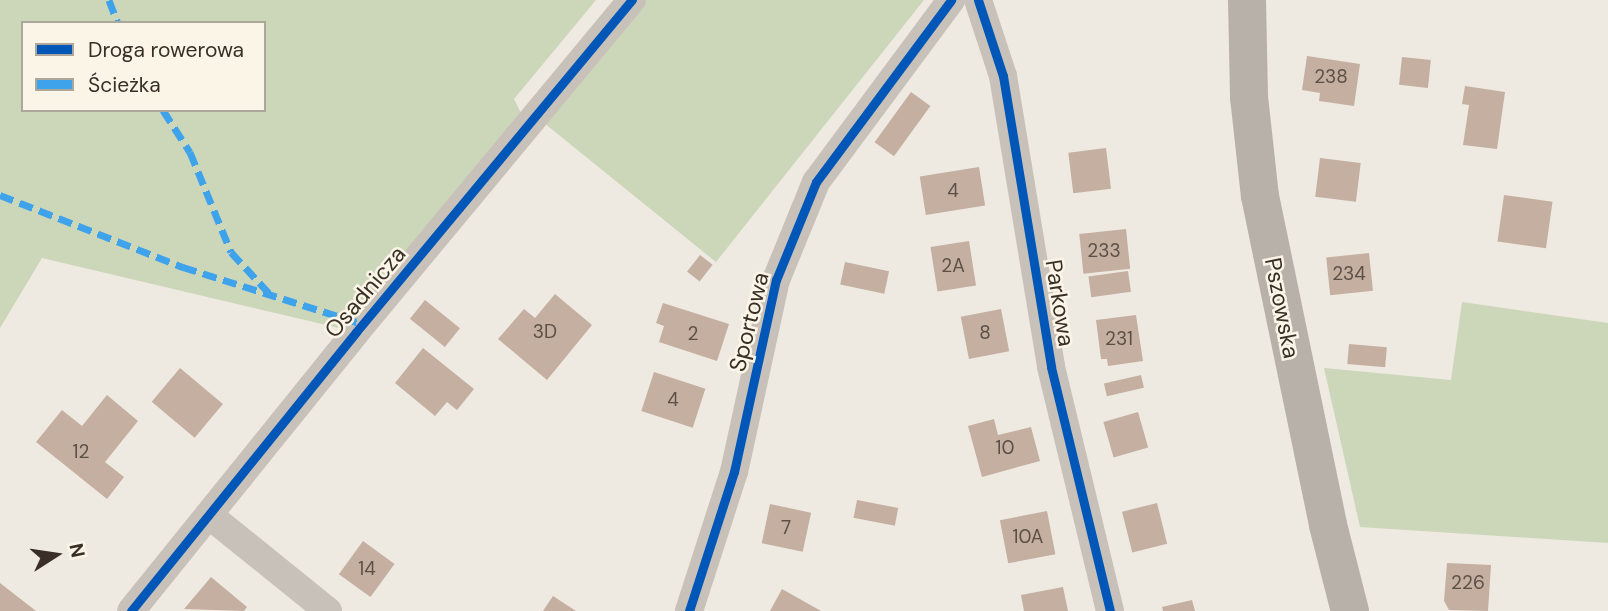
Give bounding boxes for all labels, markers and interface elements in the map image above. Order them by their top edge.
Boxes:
legend [21,21,266,112]
text: Droga rowerowa [88,36,244,64]
house number: 238 [1314,66,1348,88]
text: Ścieżka [88,71,161,99]
house number: 4 [947,180,959,202]
house number: 233 [1087,240,1121,262]
street label: Osadnicza [319,241,411,343]
house number: 2A [941,255,965,277]
street label: Pszowska [1259,255,1305,361]
street label: Parkowa [1040,258,1080,348]
house number: 234 [1332,263,1366,285]
street label: Sportowa [723,269,775,375]
house number: 3D [533,321,557,343]
house number: 8 [979,322,991,344]
house number: 2 [688,323,698,345]
house number: 231 [1105,328,1133,350]
house number: 4 [667,389,679,411]
house number: 10 [996,437,1014,459]
house number: 12 [73,441,89,463]
house number: 7 [781,517,791,539]
north arrow [21,520,91,590]
house number: 10A [1013,526,1043,548]
text: N [63,541,91,560]
house number: 14 [358,558,376,580]
house number: 226 [1451,572,1485,594]

